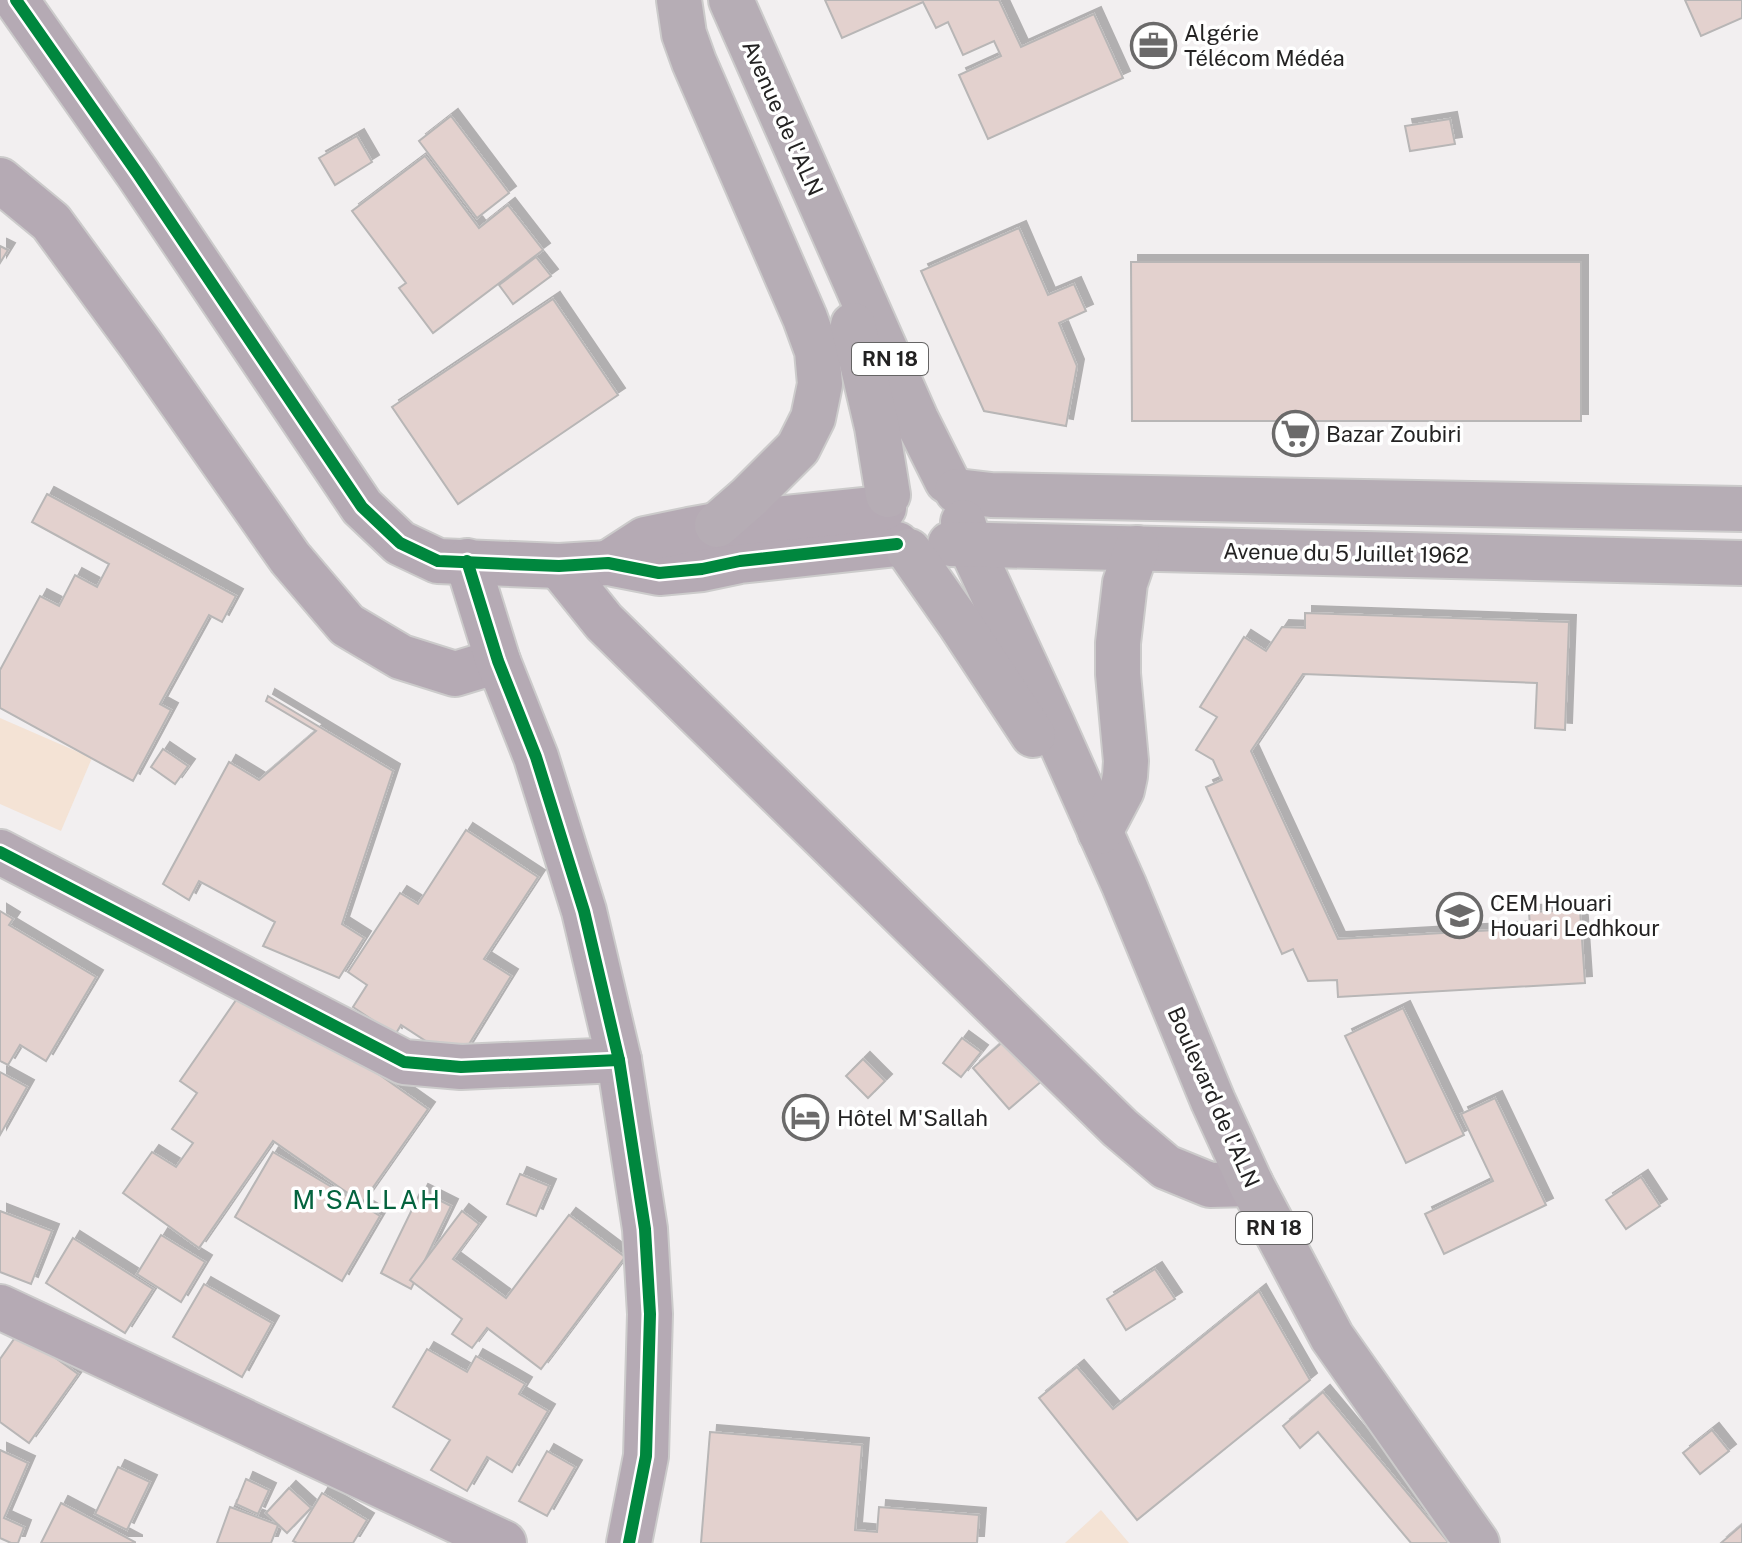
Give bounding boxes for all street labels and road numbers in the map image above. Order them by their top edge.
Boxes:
street label: Avenue de l'ALN [737,36,829,200]
road number: RN 18 [852,343,928,375]
street label: Avenue du 5 Juillet 1962 [1223,538,1469,568]
street label: Boulevard de l'ALN [1162,1003,1266,1191]
road number: RN 18 [1236,1212,1312,1244]

